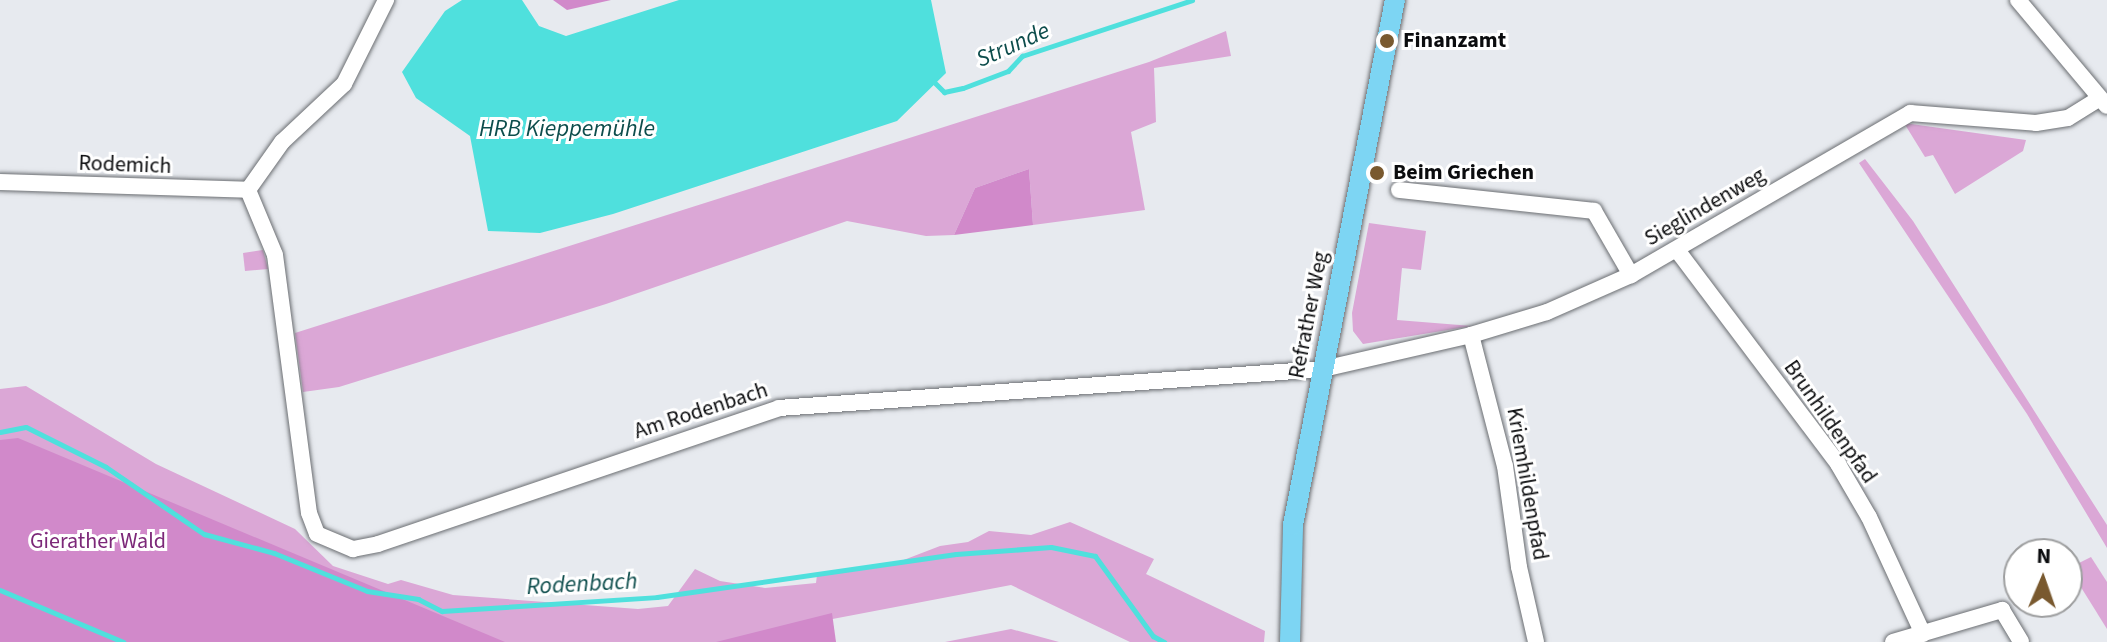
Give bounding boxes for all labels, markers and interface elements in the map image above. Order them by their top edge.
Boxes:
water label: Strunde [972,16,1054,74]
place label: Finanzamt [1403,28,1506,54]
marker: Finanzamt [1378,32,1396,50]
water label: HRB Kieppemühle [479,115,655,143]
street label: Rodemich [78,150,172,180]
place label: Beim Griechen [1393,160,1534,186]
street label: Sieglindenweg [1640,162,1770,252]
marker: Beim Griechen [1368,164,1386,182]
street label: Refrather Weg [1284,249,1334,381]
street label: Brunhildenpfad [1778,355,1882,489]
street label: Am Rodenbach [631,377,771,445]
street label: Kriemhildenpfad [1501,406,1553,562]
park label: Gierather Wald [30,529,166,555]
north arrow [2003,538,2083,618]
text: N [2036,540,2052,572]
water label: Rodenbach [526,567,638,601]

